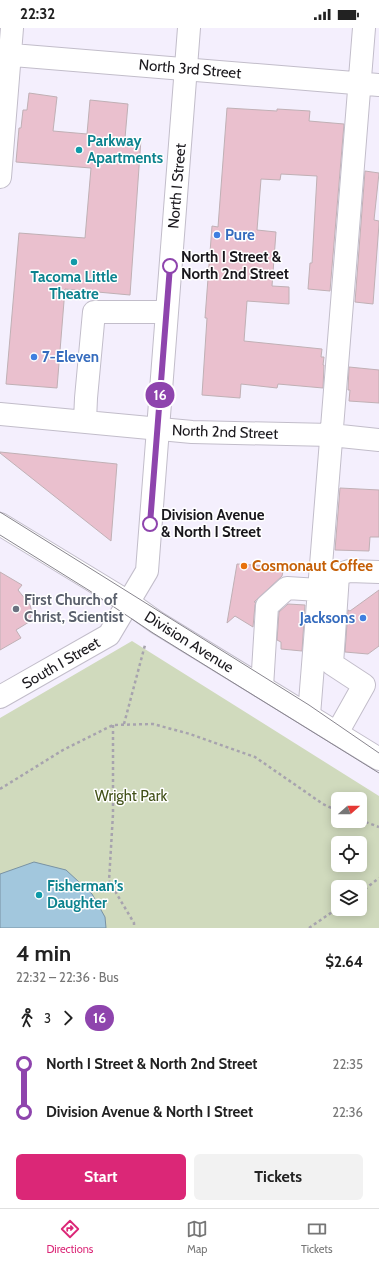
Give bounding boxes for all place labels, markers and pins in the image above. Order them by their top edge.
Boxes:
place label: Parkway Apartments [87,132,163,167]
marker: Parkway Apartments [74,145,84,155]
place label: Pure [225,226,255,244]
marker: Pure [212,230,222,240]
place label: North I Street & North 2nd Street [181,248,289,283]
marker: Tacoma Little Theatre [69,257,79,267]
marker: North I Street & North 2nd Street [162,258,178,274]
place label: Tacoma Little Theatre [30,268,118,303]
place label: 7-Eleven [42,348,99,366]
marker: 7-Eleven [29,352,39,362]
place label: Division Avenue & North I Street [161,506,265,541]
marker: Division Avenue & North I Street [142,516,158,532]
place label: Cosmonaut Coffee [252,557,373,575]
marker: Cosmonaut Coffee [239,561,249,571]
place label: First Church of Christ, Scientist [24,591,124,626]
marker: First Church of Christ, Scientist [11,604,21,614]
place label: Jacksons [299,609,355,627]
marker: Jacksons [358,613,368,623]
place label: Fisherman’s Daughter [47,877,123,912]
marker: Fisherman’s Daughter [34,890,44,900]

